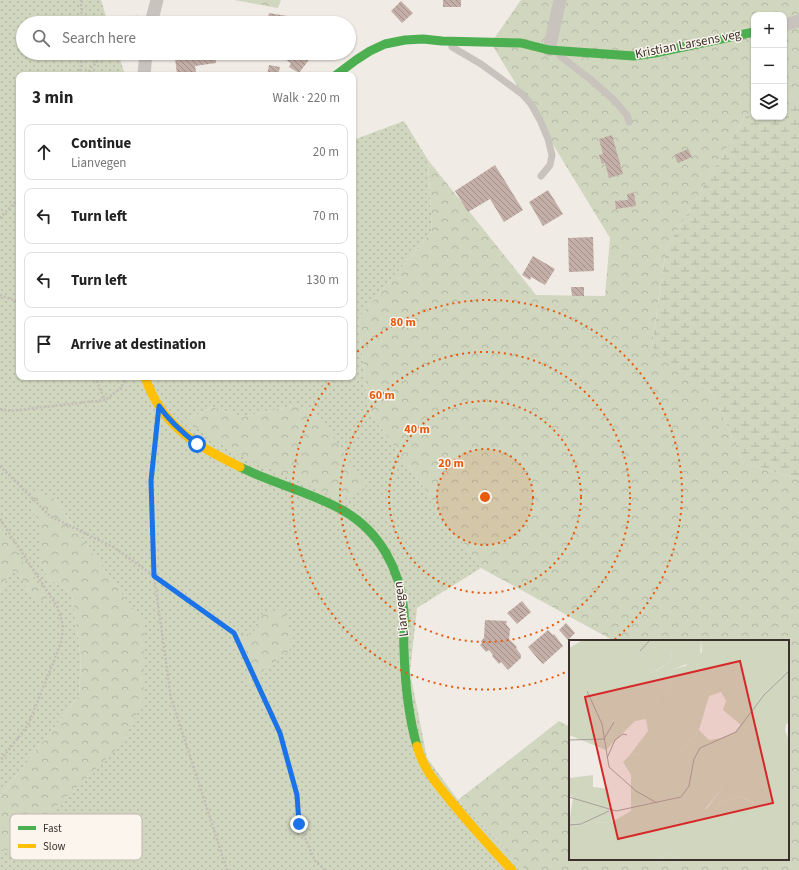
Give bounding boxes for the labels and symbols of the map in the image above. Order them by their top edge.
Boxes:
street label: Kristian Larsens veg [633,25,743,63]
text: 80 m [390,314,416,331]
text: 60 m [369,387,395,404]
text: 40 m [404,421,430,438]
route start [188,435,206,453]
text: 20 m [438,455,464,472]
centre of rings [478,490,492,504]
street label: Lianvegen [389,580,413,638]
inset map [569,640,789,860]
legend [10,814,142,860]
route end [290,815,308,833]
text: Fast [43,821,62,836]
text: Slow [43,839,66,854]

